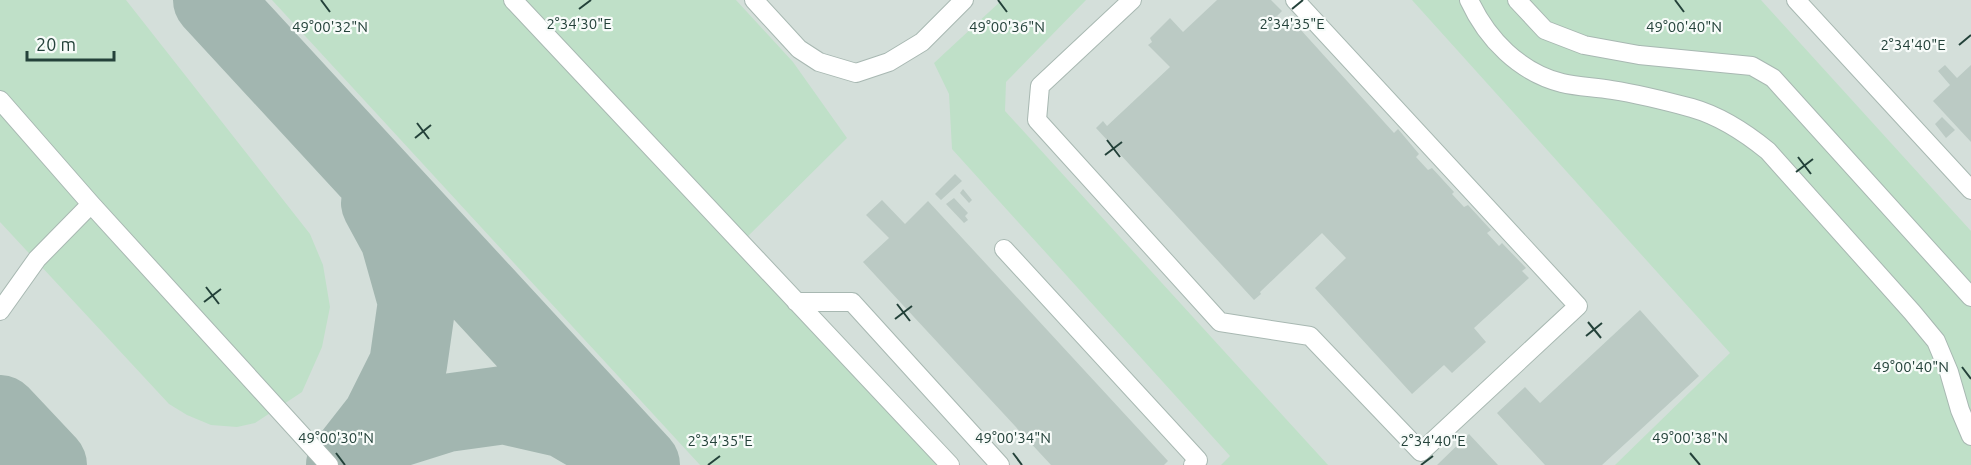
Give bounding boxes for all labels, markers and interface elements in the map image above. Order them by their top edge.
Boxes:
text: 2°34'30"E [546,15,612,32]
text: 2°34'35"E [1259,15,1325,32]
text: 49°00'32"N [292,18,368,35]
text: 49°00'36"N [969,18,1045,35]
text: 49°00'40"N [1646,18,1722,35]
scale bar [27,24,114,62]
text: 20 m [36,34,76,54]
text: 2°34'40"E [1880,36,1946,53]
text: 49°00'40"N [1873,358,1949,375]
text: 49°00'30"N [298,429,374,446]
text: 49°00'34"N [975,429,1051,446]
text: 49°00'38"N [1652,429,1728,446]
text: 2°34'35"E [687,432,753,449]
text: 2°34'40"E [1400,432,1466,449]

